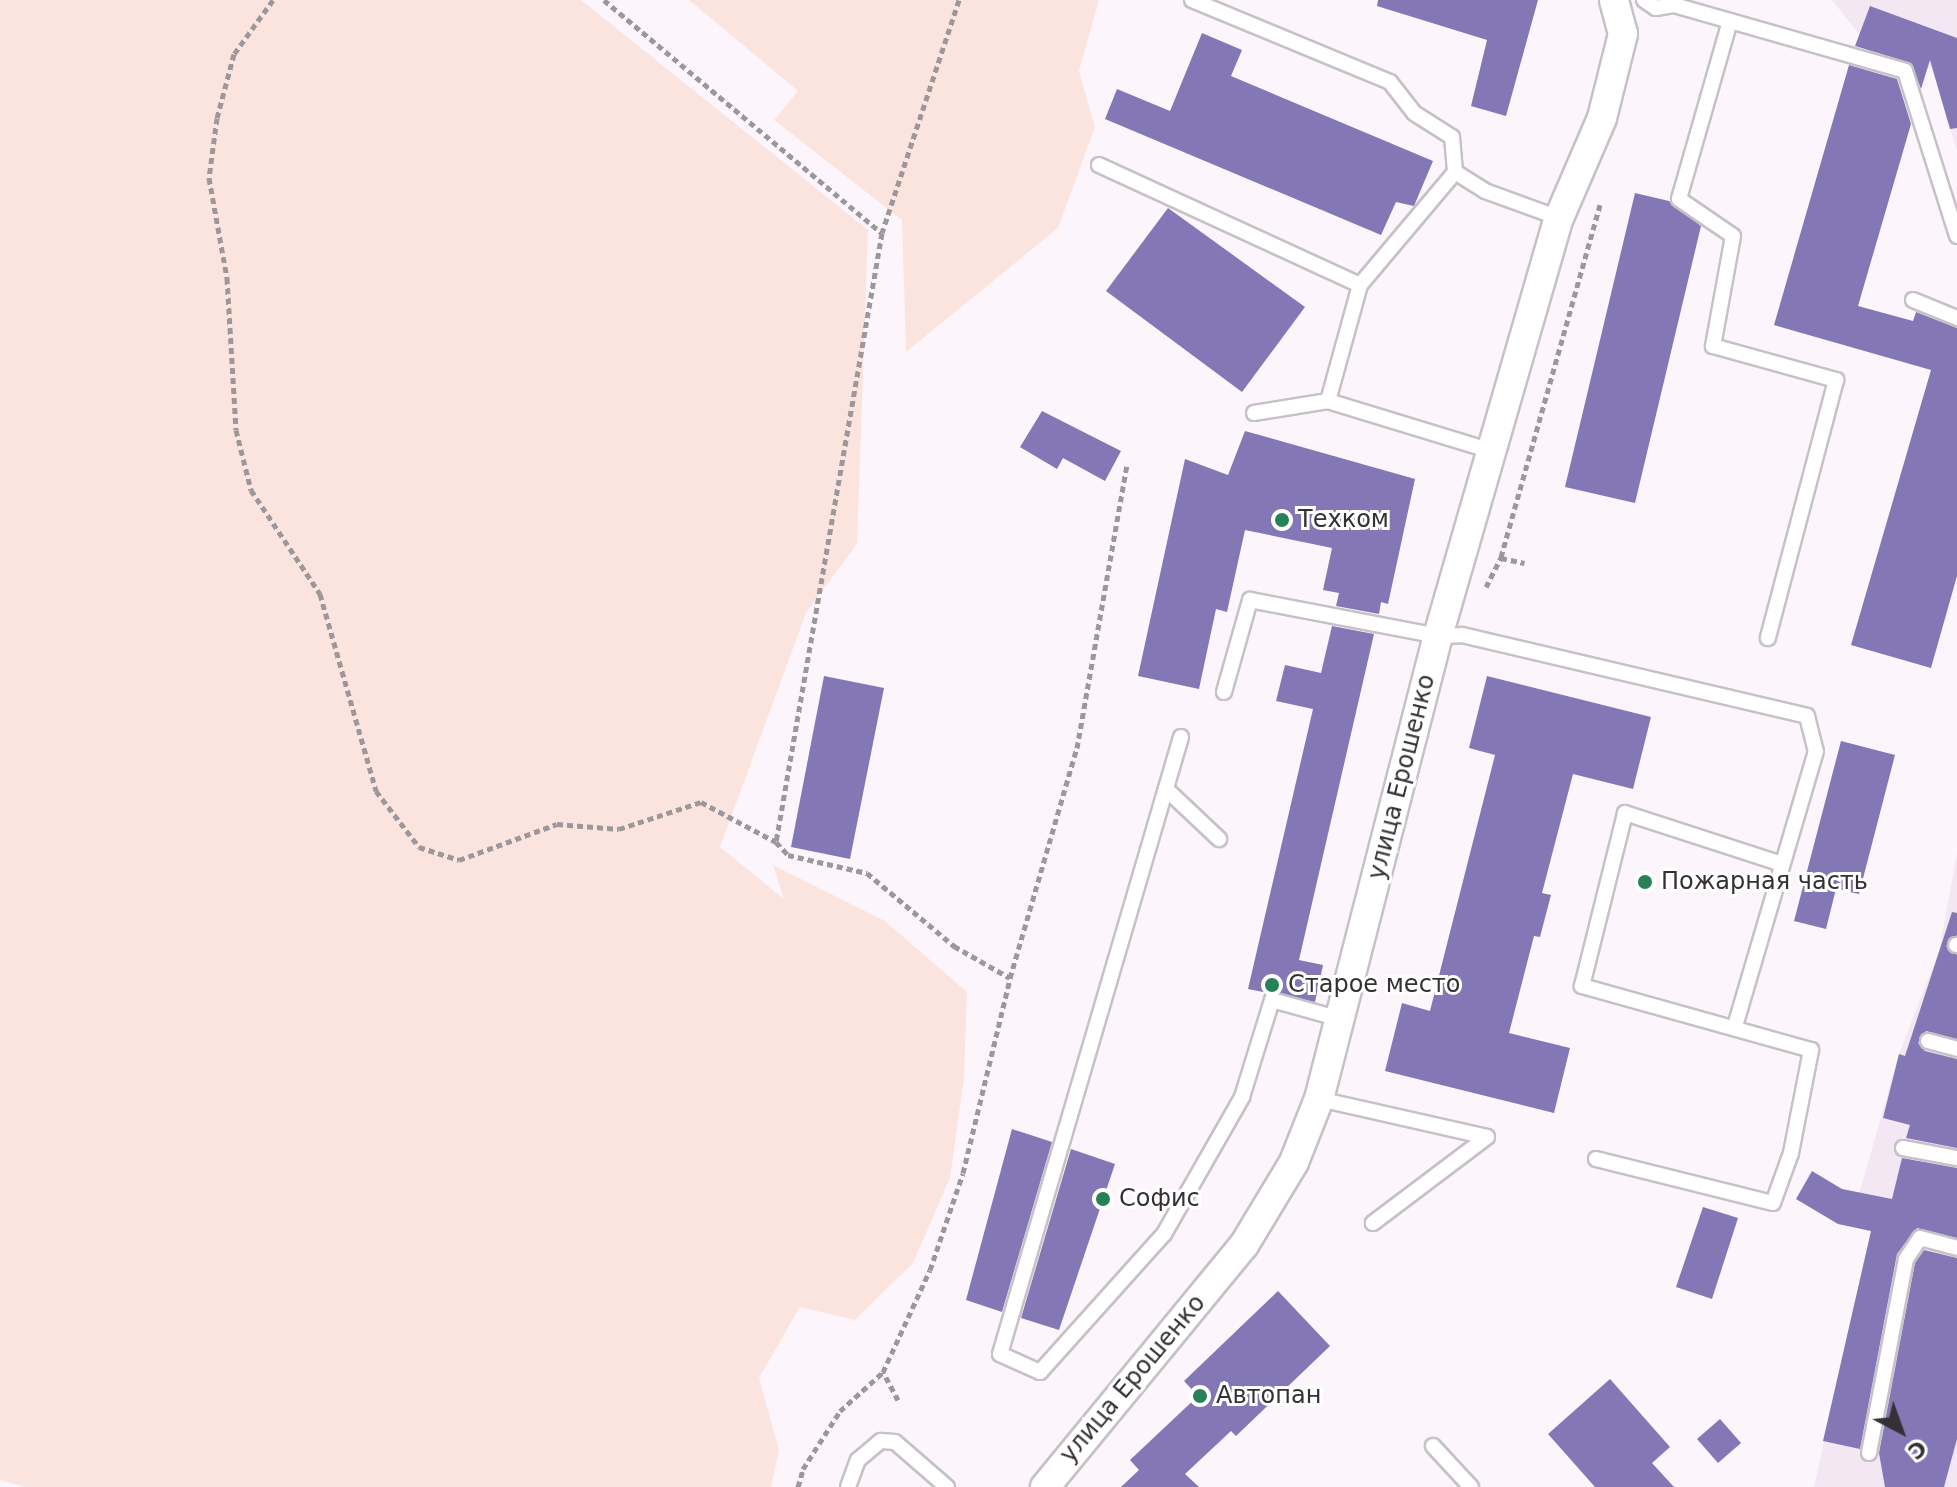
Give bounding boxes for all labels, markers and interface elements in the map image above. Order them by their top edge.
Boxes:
place label: Техком [1298,506,1389,534]
marker: Техком [1273,511,1291,529]
street label: улица Ерошенко [1363,671,1441,883]
place label: Пожарная часть [1661,868,1868,896]
marker: Пожарная часть [1636,873,1654,891]
place label: Старое место [1288,971,1460,999]
marker: Старое место [1263,976,1281,994]
place label: Софис [1119,1185,1200,1213]
marker: Софис [1094,1190,1112,1208]
street label: улица Ерошенко [1054,1289,1212,1469]
place label: Автопан [1216,1382,1321,1410]
marker: Автопан [1191,1387,1209,1405]
north arrow [1861,1391,1941,1471]
text: С [1903,1435,1931,1464]

